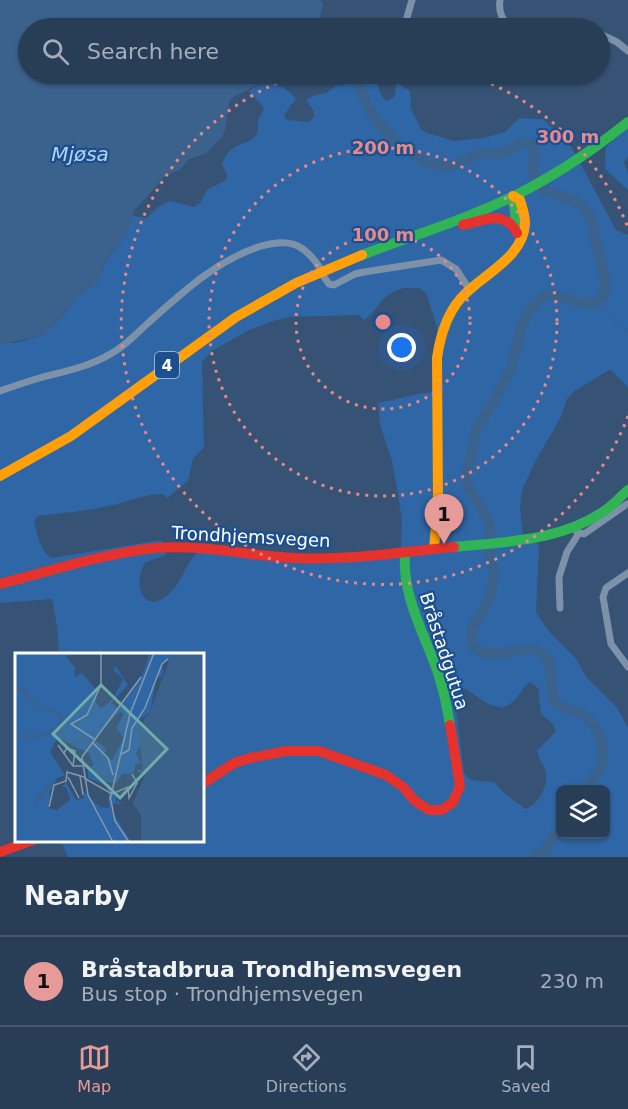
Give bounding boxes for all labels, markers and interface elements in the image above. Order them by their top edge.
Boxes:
search box [18,18,610,84]
icon: search [39,35,72,68]
text: Search here [87,39,219,64]
text: 300 m [537,126,599,147]
text: 200 m [352,137,414,158]
water label: Mjøsa [51,142,109,166]
text: 100 m [352,224,414,245]
centre of rings [373,312,393,332]
your location [387,333,416,362]
road number: 4 [155,352,179,378]
pin: 1 [424,494,464,544]
street label: Trondhjemsvegen [170,522,331,551]
street label: Bråstadgutua [416,590,473,712]
inset map [15,653,204,842]
map controls [556,785,610,839]
button: layers [556,785,610,839]
text: Nearby [24,881,129,911]
text: Bråstadbrua Trondhjemsvegen [81,957,462,982]
text: 1 [37,969,50,993]
text: 230 m [540,969,604,993]
text: Bus stop · Trondhjemsvegen [81,982,363,1006]
tab: Map [77,1041,111,1096]
tab: Directions [266,1041,346,1096]
tab: Saved [501,1041,551,1096]

